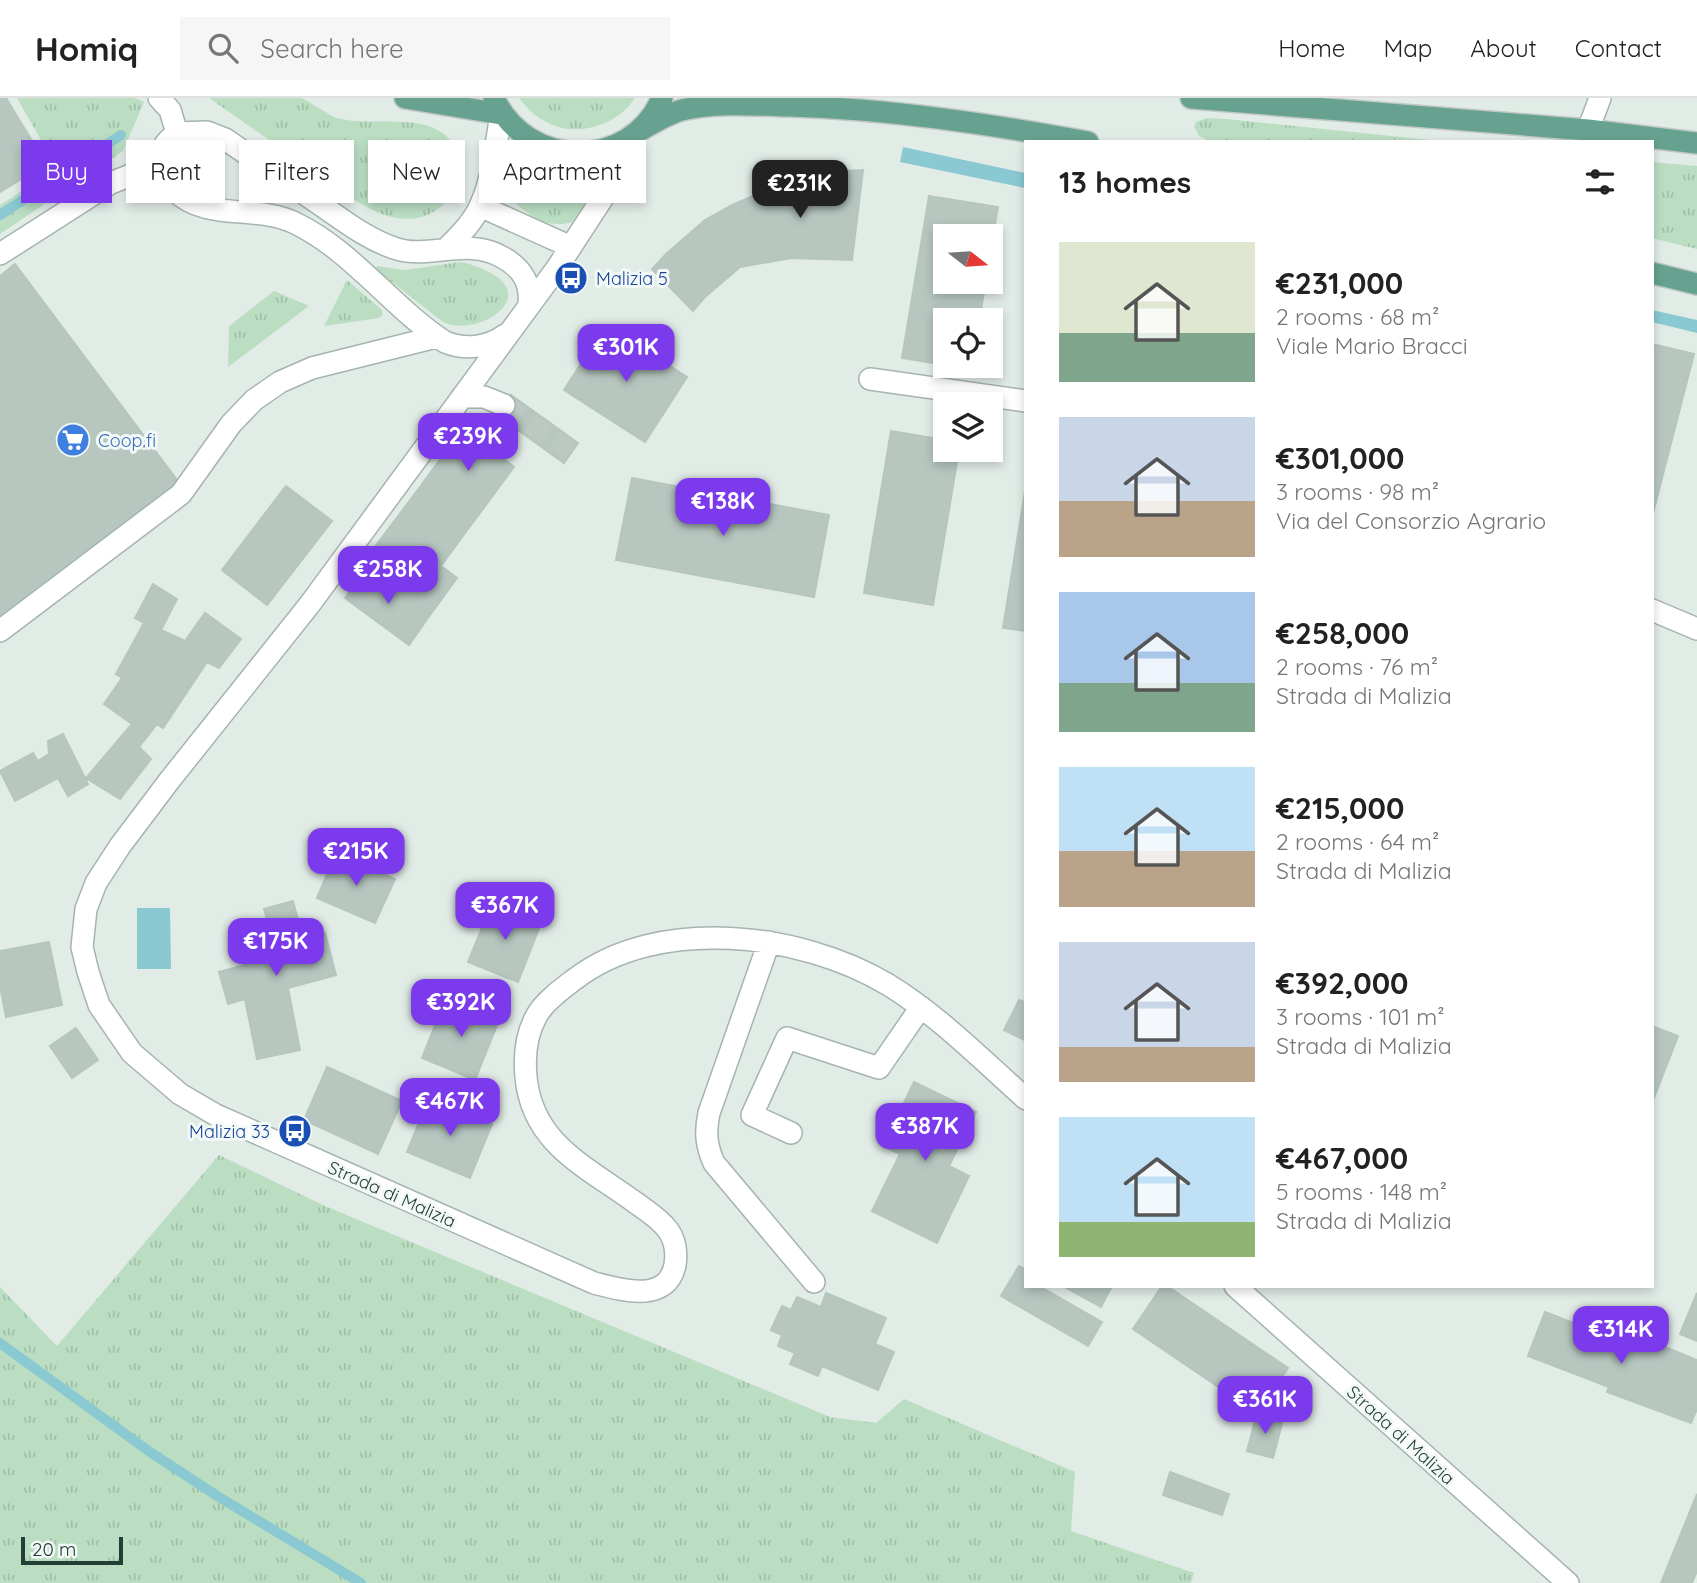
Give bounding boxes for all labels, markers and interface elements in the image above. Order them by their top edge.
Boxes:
search box [180,17,670,80]
text: Homiq [35,28,138,69]
icon: search [204,29,242,67]
text: Search here [260,32,404,65]
text: Home [1278,33,1345,63]
text: Map [1383,33,1432,63]
text: About [1470,33,1537,63]
text: Contact [1575,33,1662,63]
chip: Buy [21,140,112,203]
chip: Rent [126,140,225,203]
chip: Filters [239,140,354,203]
chip: New [368,140,465,203]
chip: Apartment [479,140,646,203]
pin: €231K [751,160,849,220]
text: 13 homes [1059,163,1191,201]
icon: filters [1581,163,1619,201]
text: €231K [768,168,832,197]
north arrow [933,224,1003,294]
map controls [933,224,1003,462]
bus stop icon: Malizia 5 [552,259,590,297]
text: €231,000 [1276,264,1403,302]
place label: Malizia 5 [596,267,668,290]
icon: home [1115,270,1199,354]
text: 2 rooms · 68 m² [1276,302,1439,331]
button: locate [933,308,1003,378]
pin: €301K [577,324,675,384]
text: Viale Mario Bracci [1276,331,1468,360]
text: €301K [594,332,658,361]
button: layers [933,392,1003,462]
pin: €239K [419,414,517,473]
supermarket icon: Coop.fi [54,421,92,459]
text: €239K [434,421,502,450]
place label: Coop.fi [98,429,156,452]
text: €301,000 [1276,439,1405,477]
icon: home [1115,445,1199,529]
text: 3 rooms · 98 m² [1276,477,1439,506]
pin: €138K [674,478,772,538]
text: €138K [691,486,755,515]
text: Via del Consorzio Agrario [1276,506,1546,535]
pin: €258K [339,546,437,606]
text: €258K [354,554,422,583]
text: €258,000 [1276,614,1409,652]
icon: home [1115,620,1199,704]
text: 2 rooms · 76 m² [1276,652,1438,681]
text: Strada di Malizia [1276,681,1452,710]
text: €215,000 [1276,789,1404,827]
icon: home [1115,795,1199,879]
text: 2 rooms · 64 m² [1276,827,1439,856]
pin: €215K [307,828,405,888]
text: €215K [324,836,388,865]
text: Strada di Malizia [1276,856,1452,885]
pin: €367K [456,882,554,942]
text: €367K [471,890,539,919]
pin: €175K [227,918,325,978]
text: €175K [244,926,308,955]
text: €392,000 [1276,964,1409,1002]
icon: home [1115,970,1199,1054]
pin: €392K [412,979,510,1039]
text: €392K [427,987,495,1016]
text: 3 rooms · 101 m² [1276,1002,1445,1031]
text: Strada di Malizia [1276,1031,1452,1060]
pin: €467K [401,1079,499,1138]
text: €467K [416,1086,484,1115]
pin: €387K [876,1104,974,1163]
text: €387K [891,1111,959,1140]
bus stop icon: Malizia 33 [276,1112,314,1150]
place label: Malizia 33 [189,1120,270,1143]
text: €467,000 [1276,1139,1408,1177]
icon: home [1115,1145,1199,1229]
street label: Strada di Malizia [325,1156,459,1232]
text: 5 rooms · 148 m² [1276,1177,1447,1206]
text: Strada di Malizia [1276,1206,1452,1235]
pin: €314K [1572,1306,1670,1366]
text: €314K [1589,1314,1653,1343]
pin: €361K [1216,1376,1314,1436]
street label: Strada di Malizia [1342,1380,1460,1490]
text: €361K [1233,1384,1297,1413]
scale bar [21,1534,122,1566]
text: 20 m [32,1537,76,1561]

